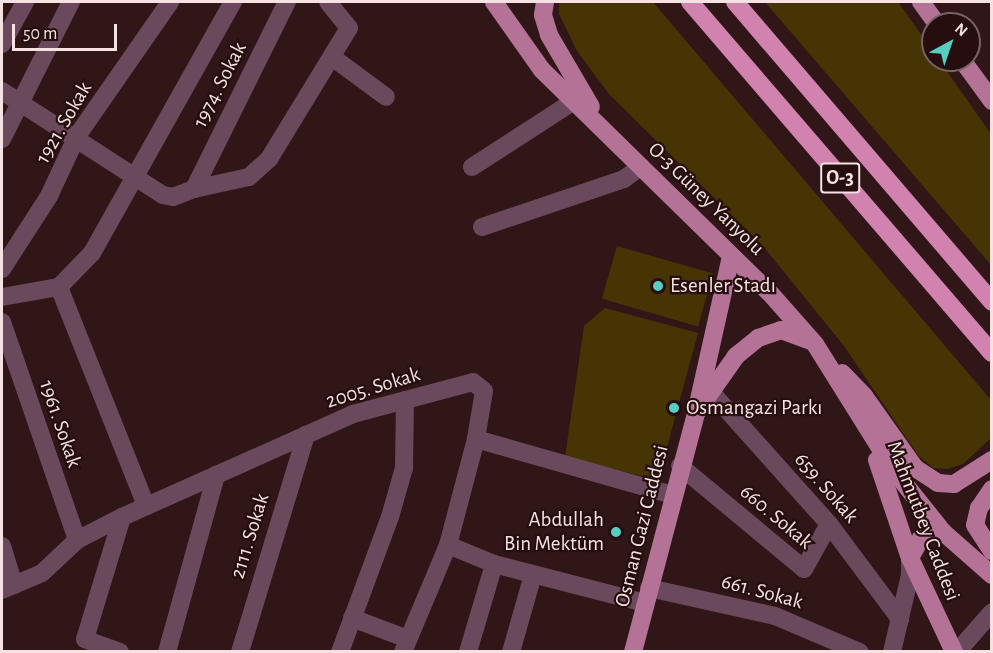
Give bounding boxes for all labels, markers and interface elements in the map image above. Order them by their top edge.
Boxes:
scale bar [15,12,120,50]
north arrow [921,12,981,72]
text: N [952,20,971,39]
text: 50 m [23,25,57,43]
street label: 1974. Sokak [188,38,252,132]
street label: 1921. Sokak [30,78,98,168]
street label: O-3 Güney Yanyolu [643,137,769,261]
road number: O-3 [819,161,861,195]
place label: Esenler Stadı [670,273,776,299]
marker: Esenler Stadı [651,279,665,293]
street label: 2005. Sokak [323,362,423,414]
street label: 1961. Sokak [33,377,87,471]
place label: Osmangazi Parkı [686,395,822,421]
marker: Osmangazi Parkı [667,401,681,415]
street label: Mahmutbey Caddesi [881,438,965,604]
street label: Osman Gazi Caddesi [610,442,674,610]
street label: 659. Sokak [789,448,863,528]
street label: 660. Sokak [734,479,818,555]
street label: 2111. Sokak [225,490,275,582]
place label: Abdullah Bin Mektüm [504,507,604,557]
marker: Abdullah Bin Mektüm [609,525,623,539]
street label: 661. Sokak [718,569,806,615]

